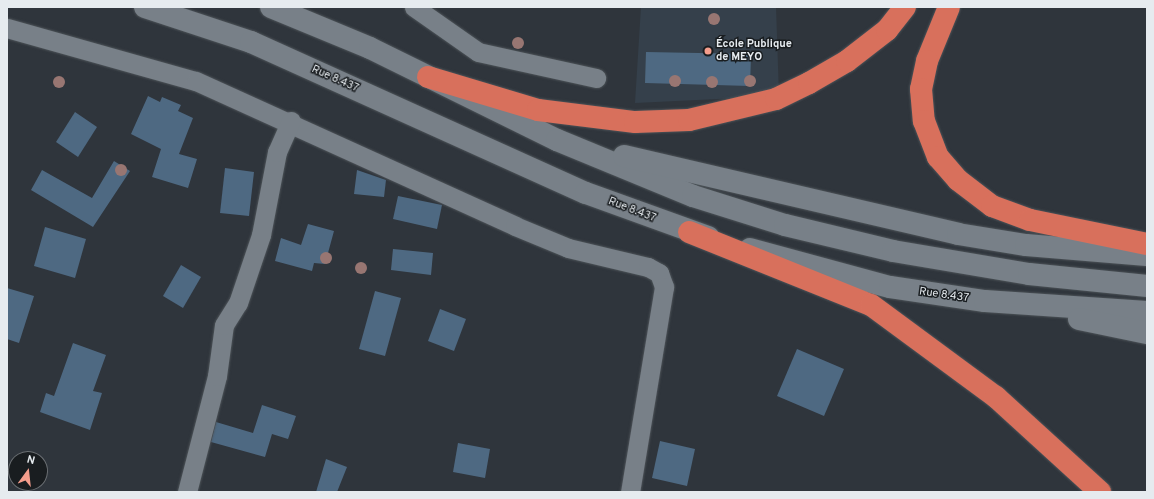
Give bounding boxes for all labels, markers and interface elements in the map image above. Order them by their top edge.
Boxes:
place label: École Publique de MEYO [716,38,792,64]
marker: École Publique de MEYO [703,46,713,56]
street label: Rue 8.437 [309,63,361,95]
street label: Rue 8.437 [606,195,658,225]
street label: Rue 8.437 [918,285,970,305]
north arrow [8,451,48,491]
text: N [25,453,36,468]

